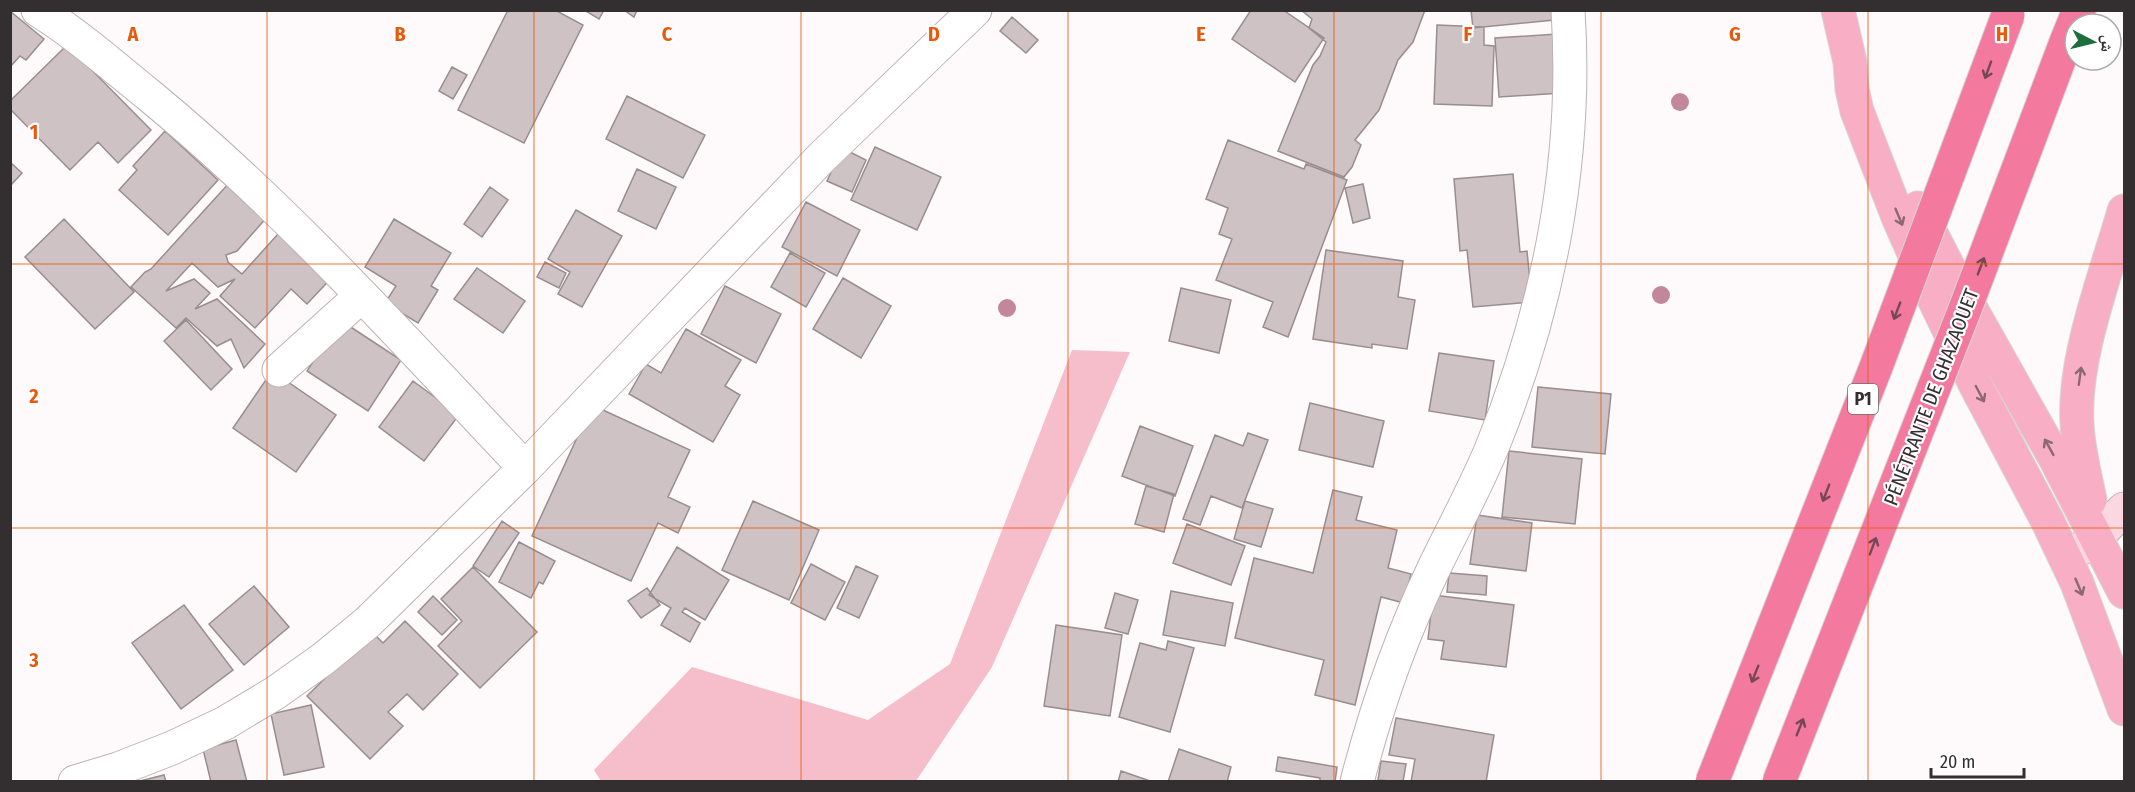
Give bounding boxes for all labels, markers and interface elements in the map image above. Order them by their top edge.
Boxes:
north arrow [2063,12,2123,72]
text: A [127,22,140,46]
text: B [394,22,406,46]
text: C [662,22,673,46]
text: D [928,22,940,46]
text: E [1196,22,1206,46]
text: F [1464,22,1473,46]
text: G [1729,22,1741,46]
text: H [1996,22,2008,46]
text: ش [2097,34,2118,53]
one-way arrow [1981,60,1992,79]
text: 1 [30,120,38,144]
one-way arrow [1893,208,1905,226]
one-way arrow [1977,258,1988,276]
street label: PÉNÉTRANTE DE GHAZAOUET [1879,285,1984,509]
one-way arrow [1891,301,1902,320]
one-way arrow [2075,367,2086,387]
text: 2 [28,384,39,408]
road number: P1 [1848,384,1878,414]
one-way arrow [1974,385,1986,402]
one-way arrow [2043,439,2055,456]
one-way arrow [1820,483,1831,502]
one-way arrow [1868,537,1879,556]
one-way arrow [2073,577,2085,595]
text: 3 [28,648,39,672]
one-way arrow [1749,665,1760,683]
one-way arrow [1795,718,1806,737]
scale bar [1931,741,2024,779]
text: 20 m [1940,751,1975,773]

